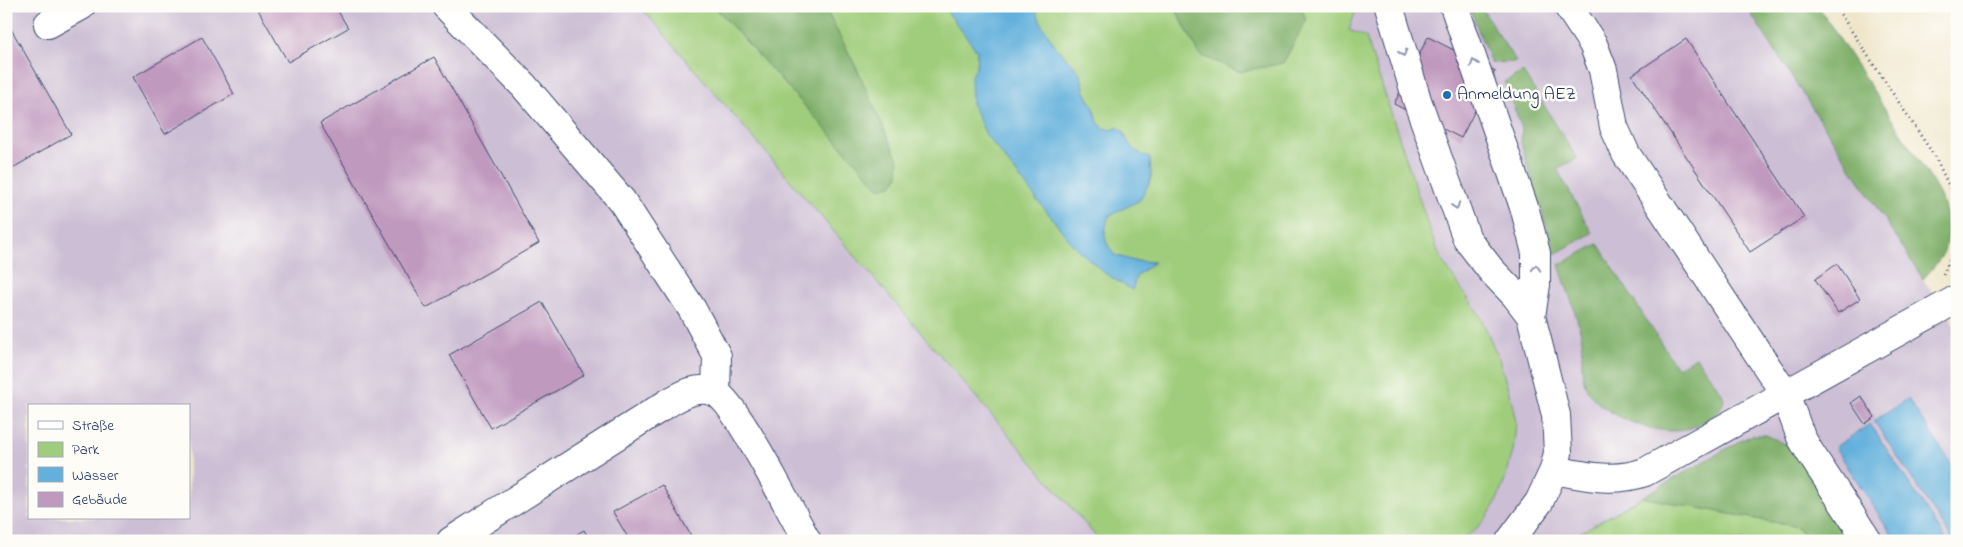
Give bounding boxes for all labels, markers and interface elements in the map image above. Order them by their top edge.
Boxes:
one-way arrow [1397,48,1407,57]
one-way arrow [1470,59,1480,68]
place label: Anmeldung AEZ [1457,82,1576,109]
marker: Anmeldung AEZ [1441,89,1453,101]
one-way arrow [1450,202,1460,210]
one-way arrow [1531,264,1541,272]
legend [28,404,190,520]
text: Straße [72,415,114,437]
text: Park [72,439,100,461]
text: Wasser [72,465,119,487]
text: Gebäude [72,489,128,511]

